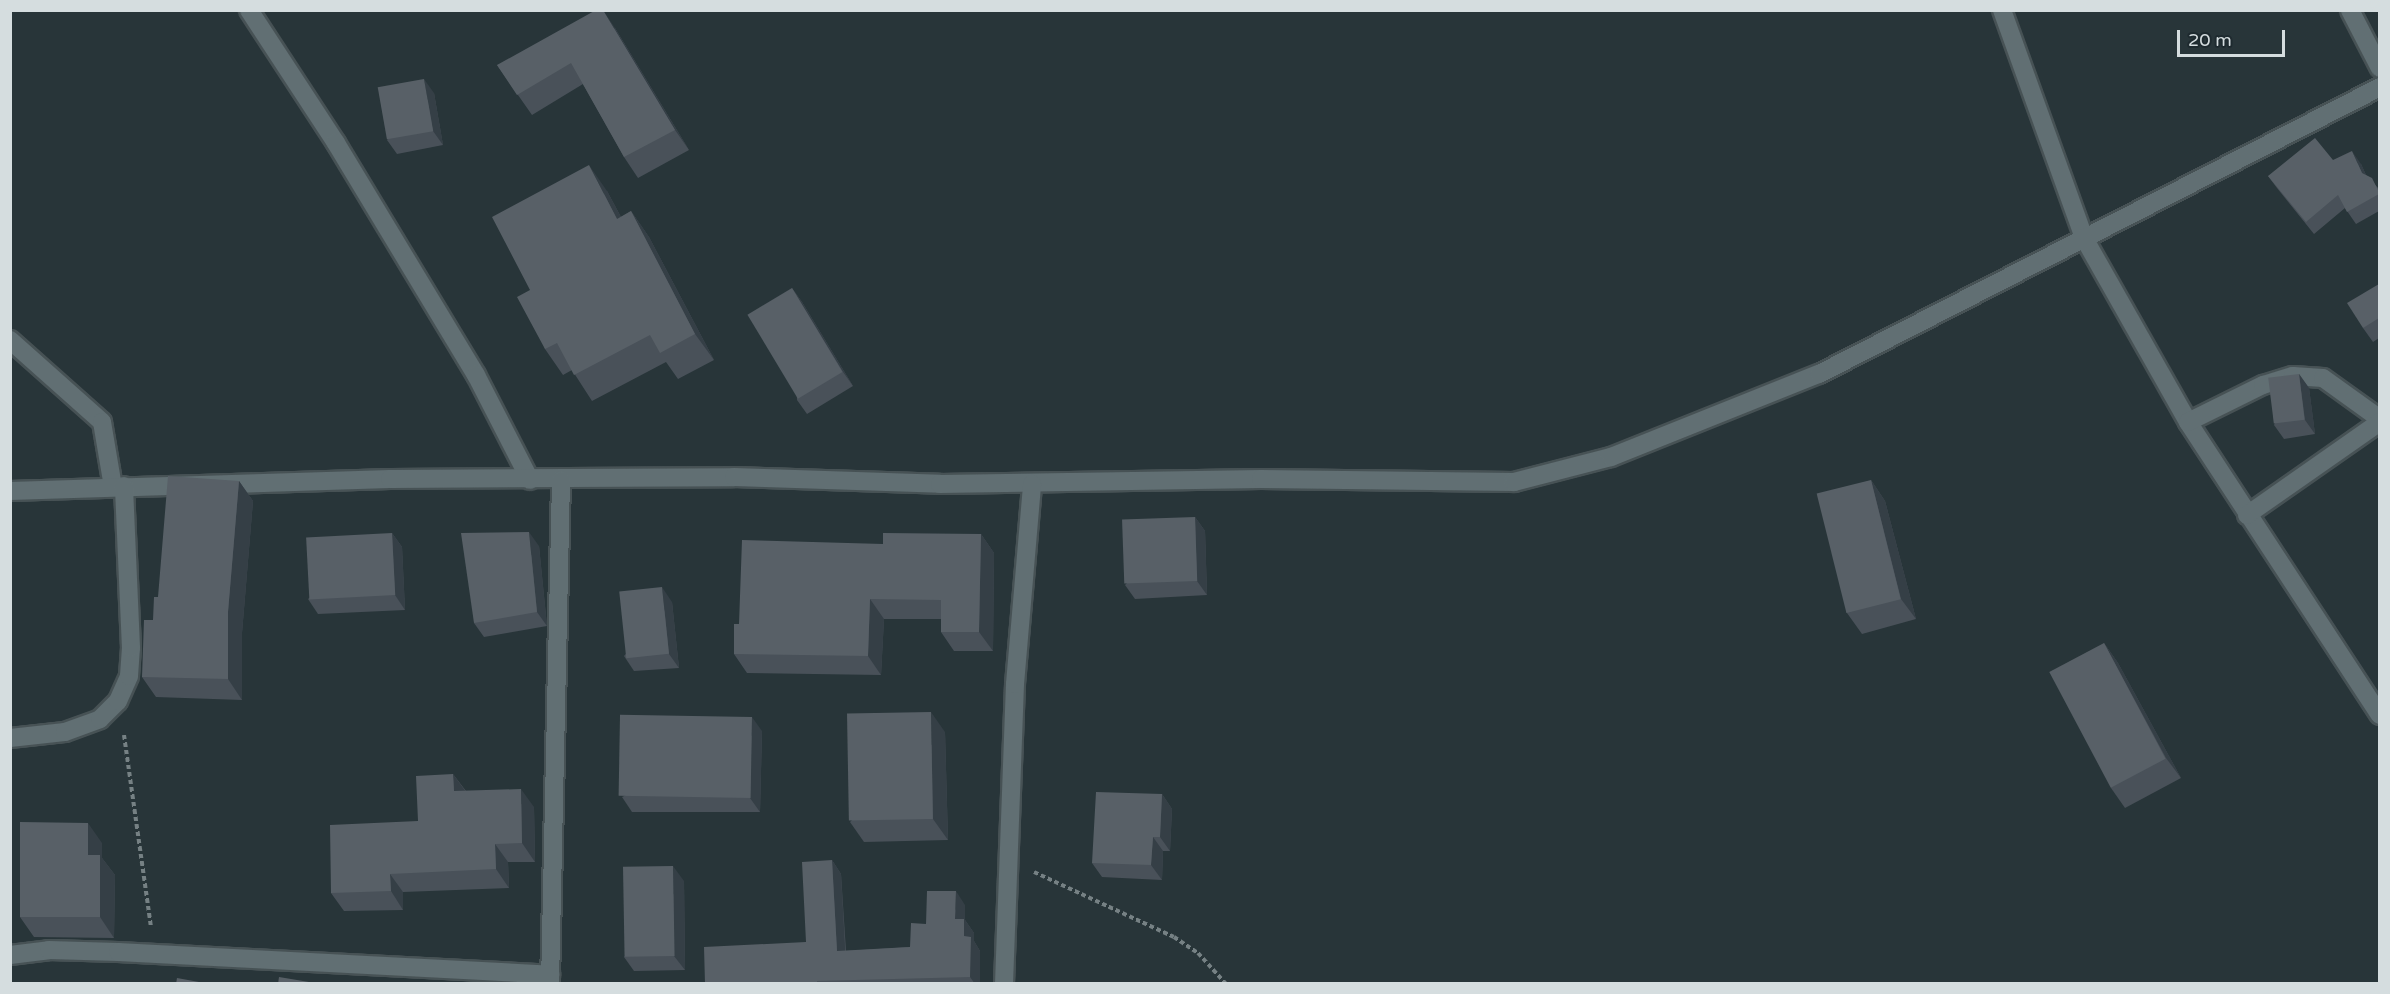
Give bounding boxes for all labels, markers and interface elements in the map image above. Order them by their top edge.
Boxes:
scale bar [2180,18,2288,56]
text: 20 m [2188,29,2232,51]

